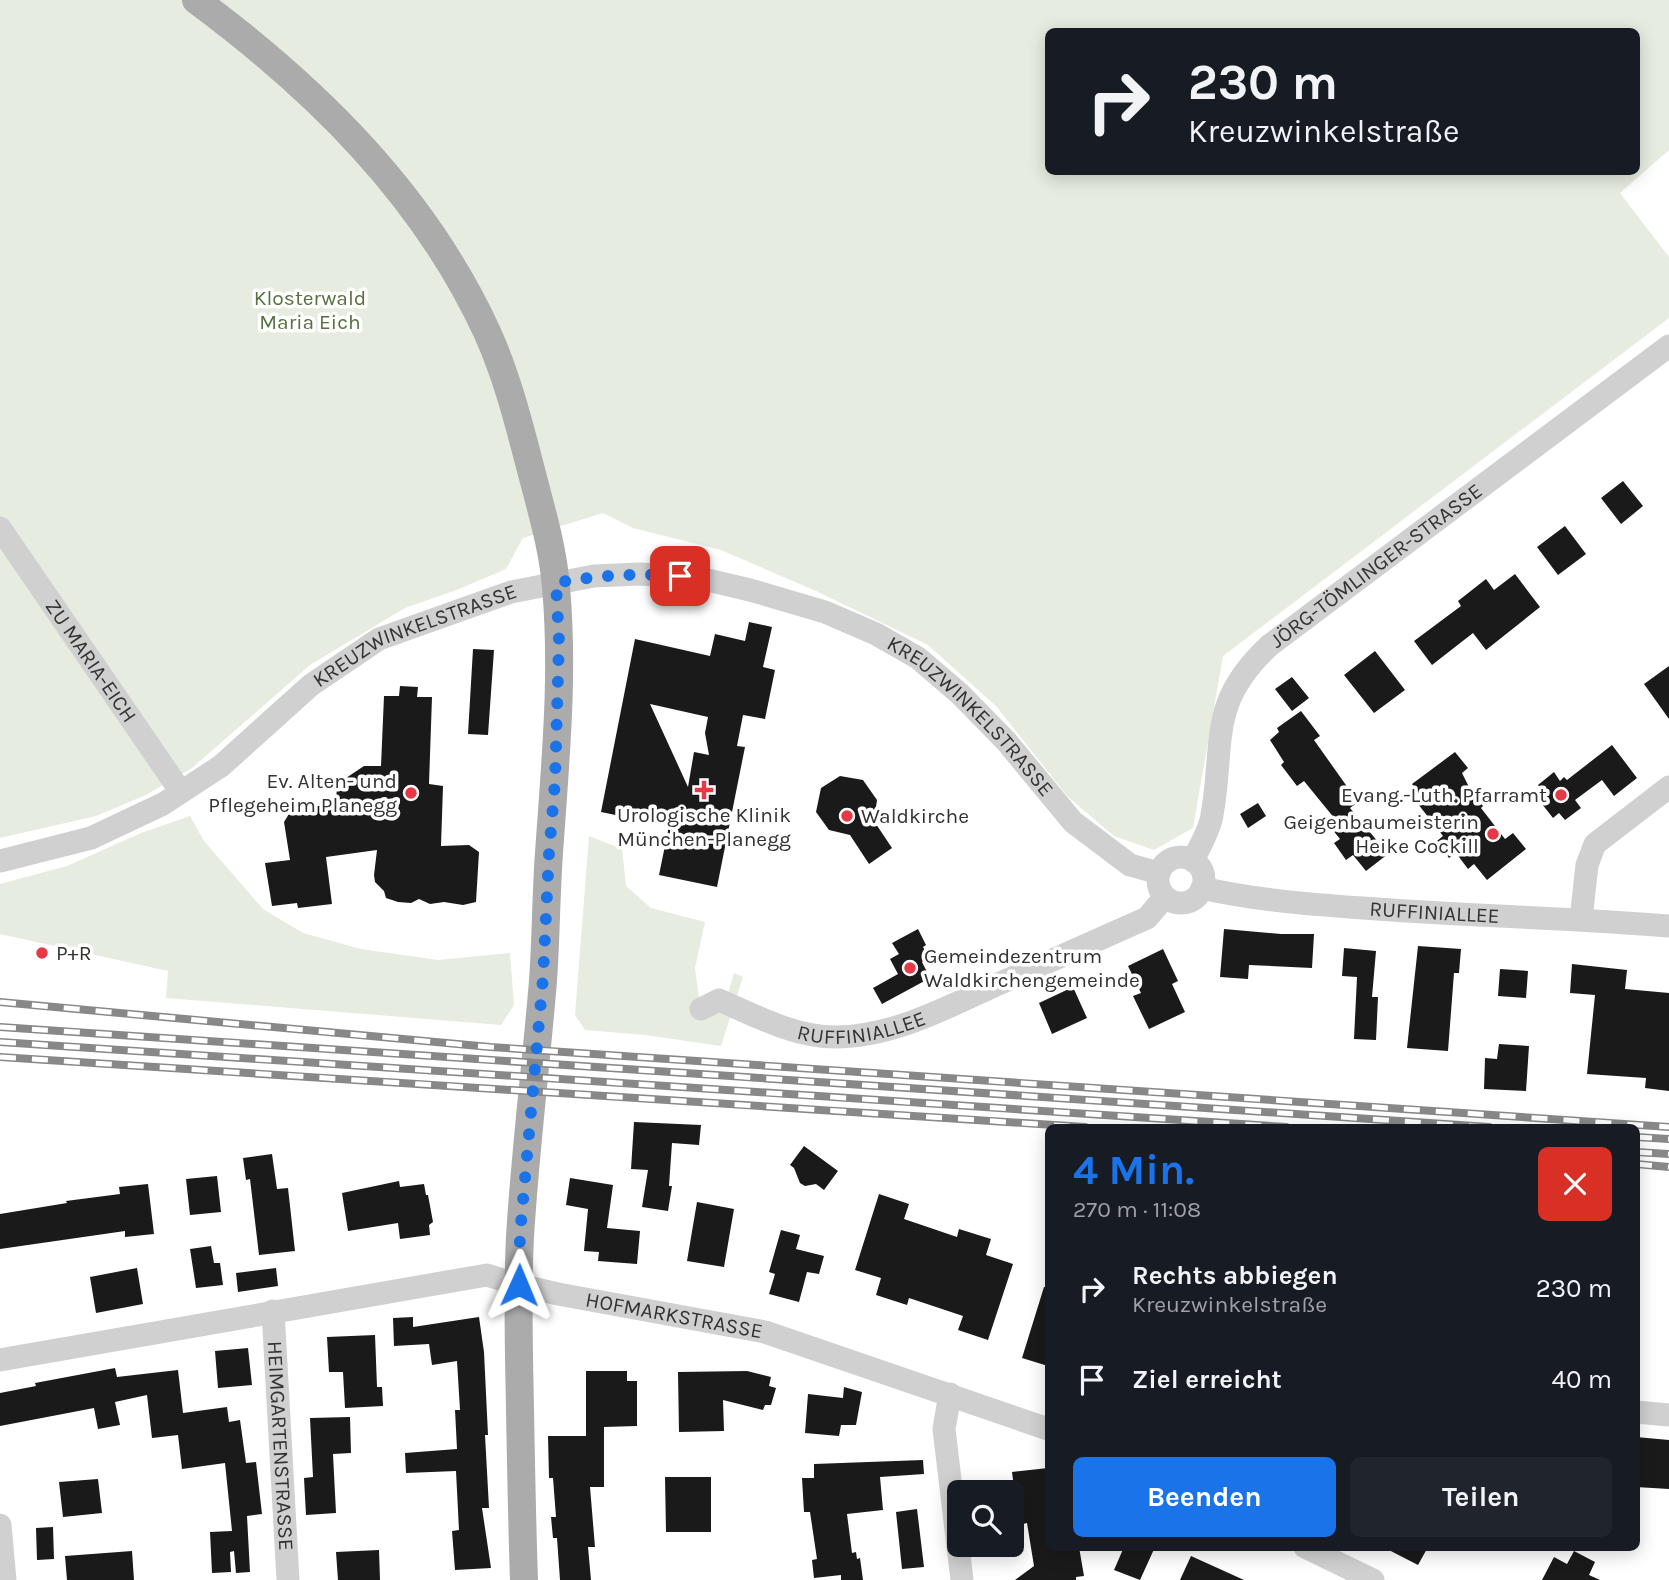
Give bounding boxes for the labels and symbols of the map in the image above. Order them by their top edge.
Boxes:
park label: Klosterwald Maria Eich [254,286,366,334]
street label: JÖRG-TÖMLINGER-STRASSE [1265,478,1487,653]
pin [650,546,710,606]
street label: KREUZWINKELSTRASSE [308,579,520,692]
street label: ZU MARIA-EICH [40,595,142,727]
street label: KREUZWINKELSTRASSE [883,631,1058,801]
place label: Ev. Alten- und Pflegeheim Planegg [208,769,397,817]
marker: Urologische Klinik München-Planegg [694,780,714,800]
place label: Evang.-Luth. Pfarramt [1341,783,1547,807]
marker: Ev. Alten- und Pflegeheim Planegg [403,785,419,801]
marker: Evang.-Luth. Pfarramt [1553,787,1569,803]
place label: Urologische Klinik München-Planegg [617,803,791,851]
place label: Waldkirche [861,804,969,828]
marker: Waldkirche [839,808,855,824]
place label: Geigenbaumeisterin Heike Cockill [1283,810,1479,858]
marker: Geigenbaumeisterin Heike Cockill [1485,826,1501,842]
street label: RUFFINIALLEE [1369,897,1500,928]
place label: P+R [56,941,92,965]
place label: Gemeindezentrum Waldkirchengemeinde [924,944,1140,992]
marker: P+R [34,945,50,961]
marker: Gemeindezentrum Waldkirchengemeinde [902,960,918,976]
street label: RUFFINIALLEE [795,1006,929,1049]
position arrow [482,1248,556,1322]
street label: HOFMARKSTRASSE [584,1287,765,1343]
street label: HEIMGARTENSTRASSE [263,1340,298,1551]

